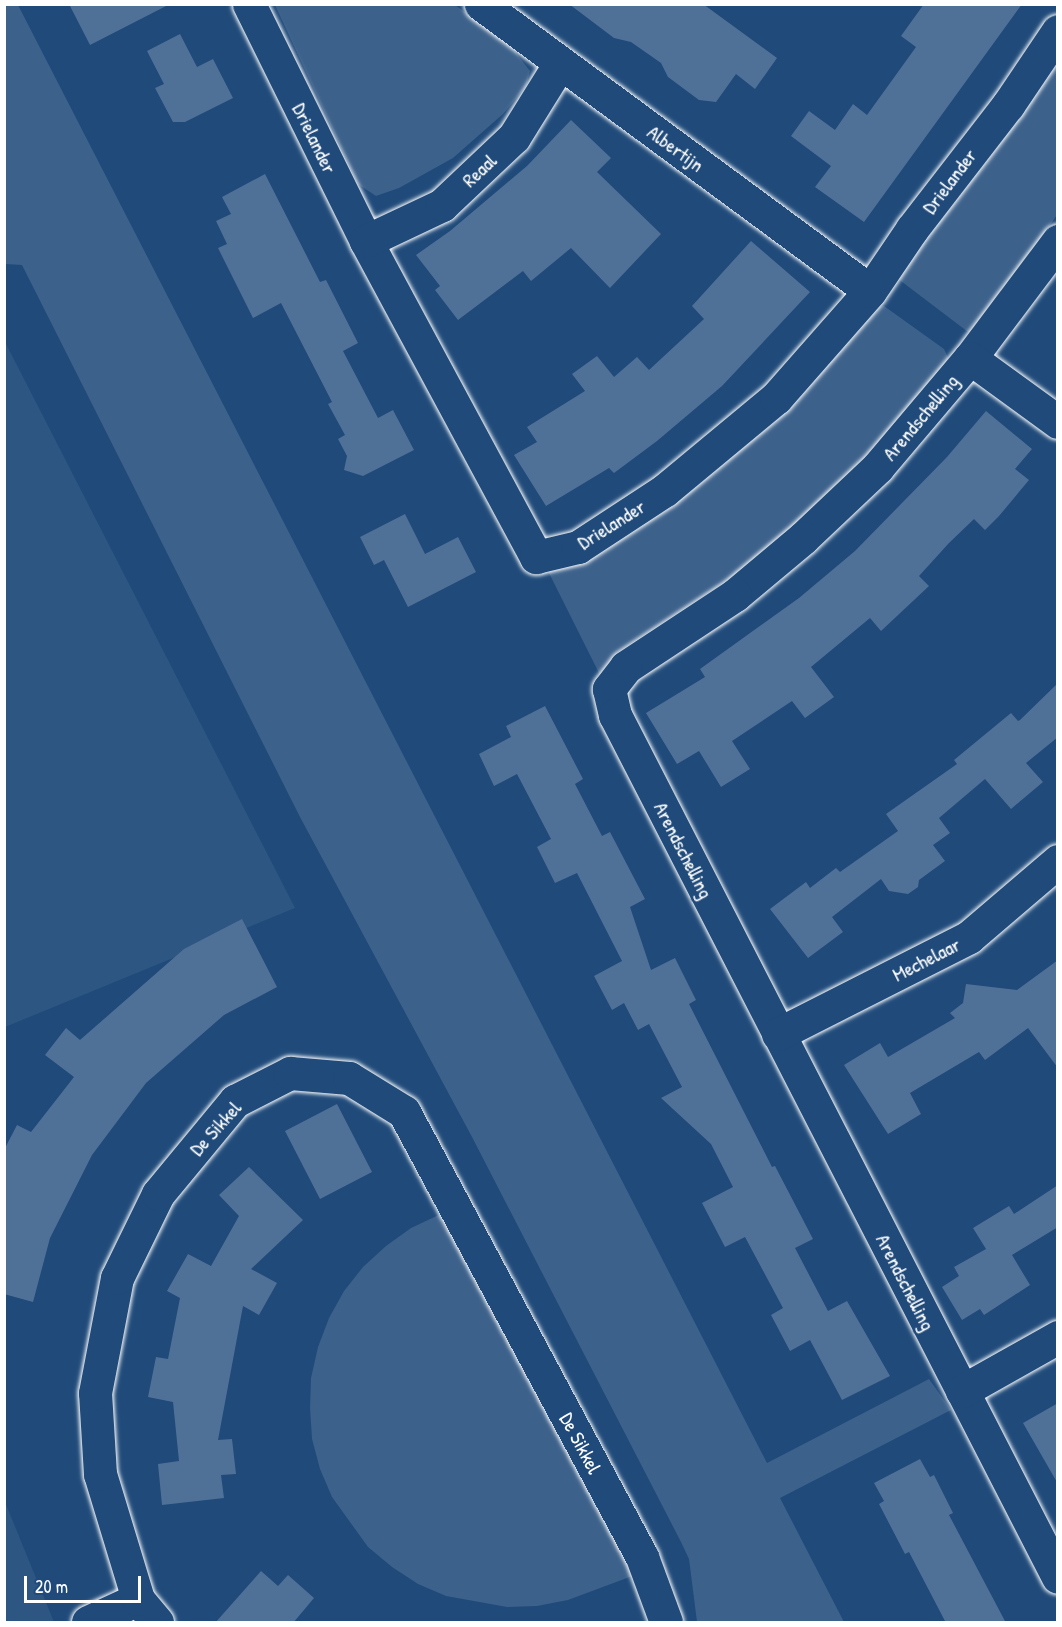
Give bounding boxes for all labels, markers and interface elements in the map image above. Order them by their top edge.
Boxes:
street label: Drielander [288,99,342,177]
street label: Albertijn [643,119,709,177]
street label: Drielander [917,144,981,218]
street label: Reaal [457,148,501,192]
street label: Arendschelling [877,369,963,465]
street label: Drielander [573,494,649,554]
street label: Arendschelling [649,798,719,902]
street label: Mechelaar [888,932,964,986]
street label: De Sikkel [184,1096,246,1160]
street label: Arendschelling [871,1230,941,1334]
street label: De Sikkel [555,1408,607,1478]
scale bar [27,1564,144,1602]
text: 20 m [35,1574,68,1599]

